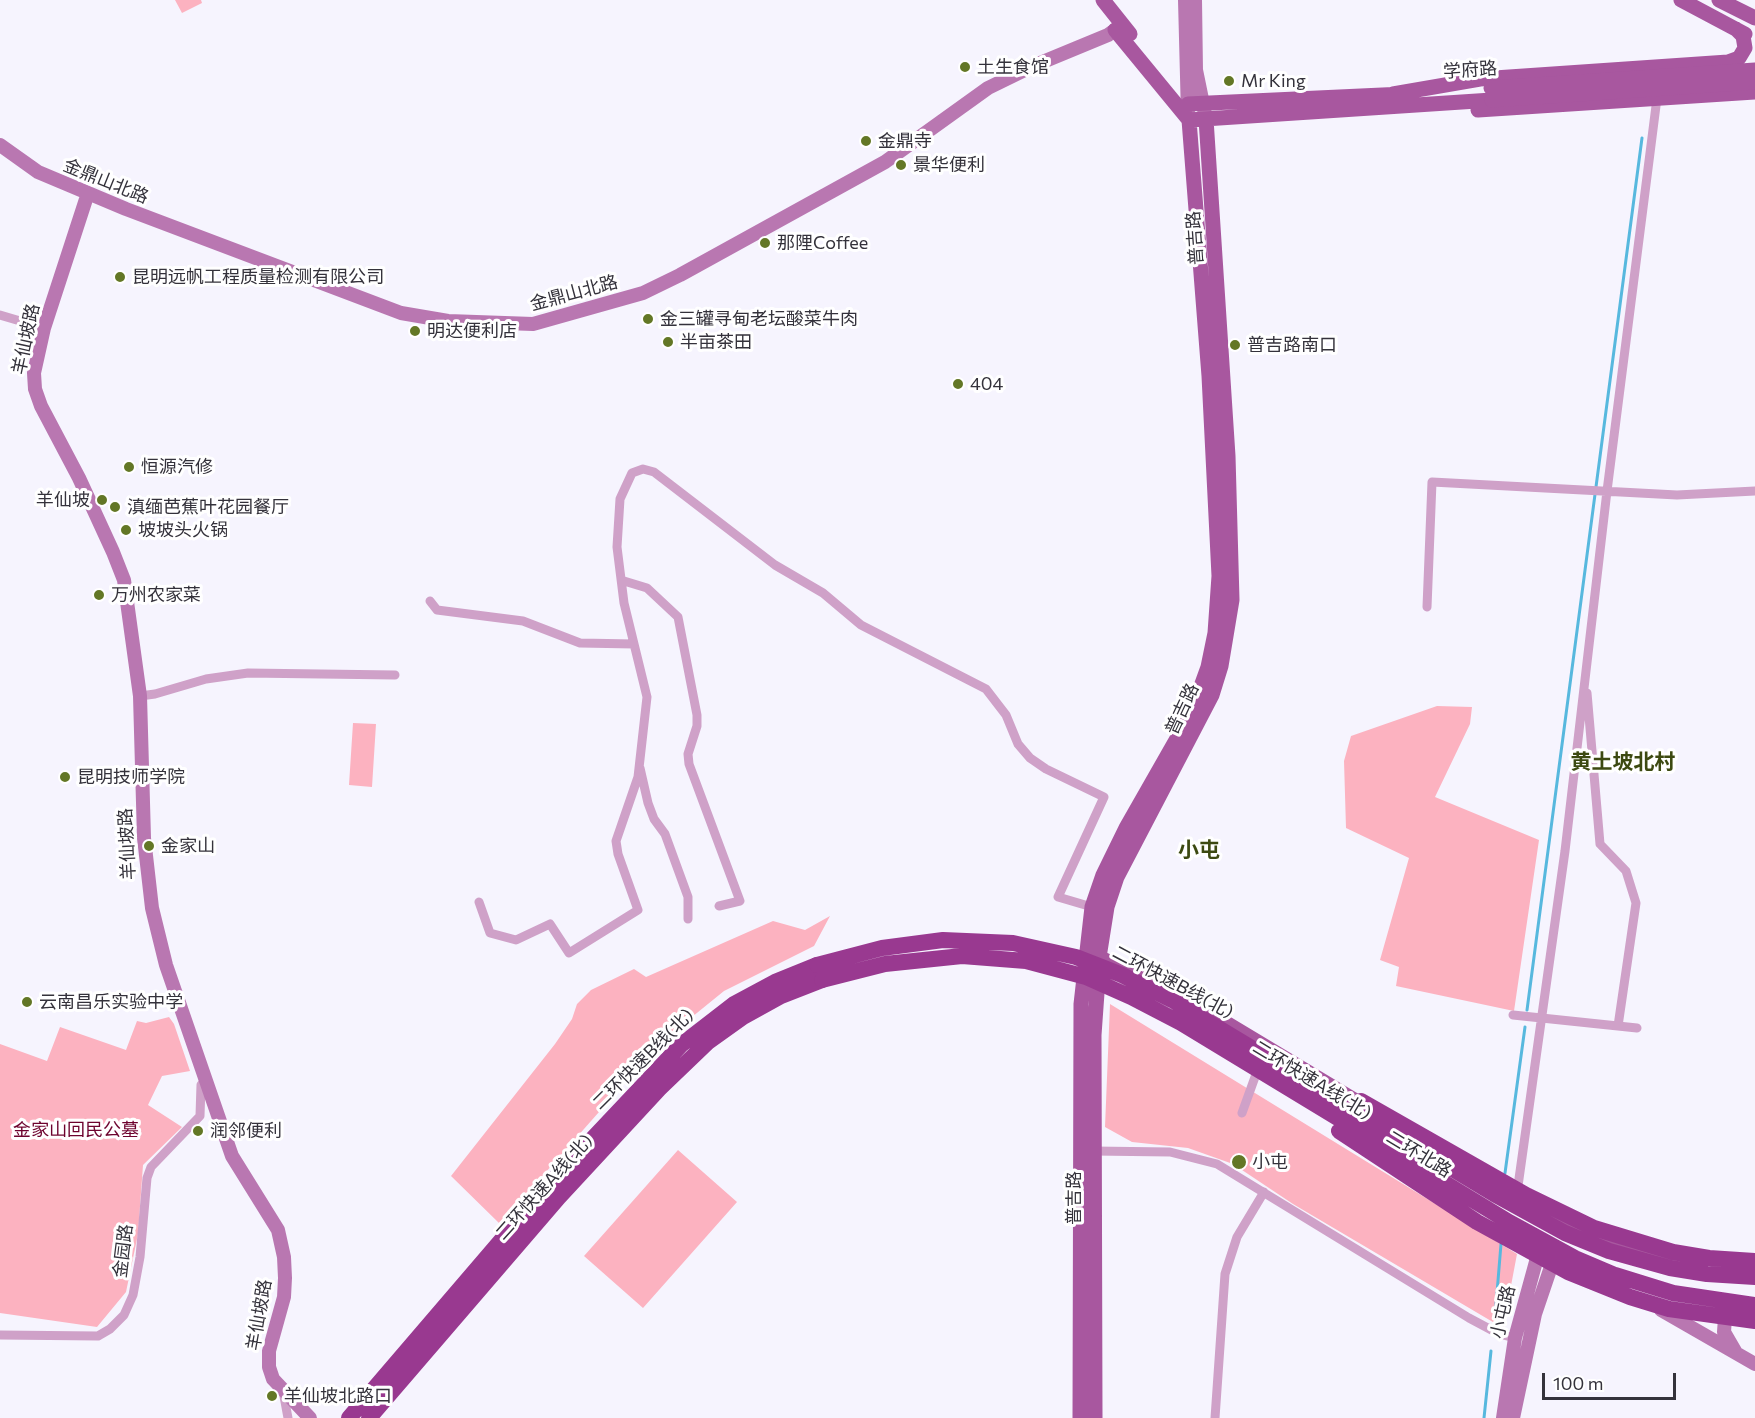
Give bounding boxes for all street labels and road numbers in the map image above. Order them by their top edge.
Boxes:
street label: 学府路 [1442,57,1498,83]
street label: 金鼎山北路 [60,154,152,208]
street label: 普吉路 [1182,210,1208,266]
street label: 金鼎山北路 [528,271,620,315]
street label: 羊仙坡路 [8,302,44,376]
street label: 普吉路 [1161,680,1203,738]
street label: 羊仙坡路 [114,807,140,881]
street label: 二环快速B线(北) [1109,941,1237,1023]
street label: 二环快速B线(北) [588,1004,698,1114]
street label: 二环快速A线(北) [1249,1036,1375,1124]
street label: 二环北路 [1383,1126,1455,1182]
street label: 二环快速A线(北) [491,1130,597,1244]
street label: 普吉路 [1063,1171,1085,1225]
street label: 金园路 [109,1223,137,1279]
street label: 羊仙坡路 [242,1278,276,1352]
street label: 小屯路 [1486,1283,1520,1341]

